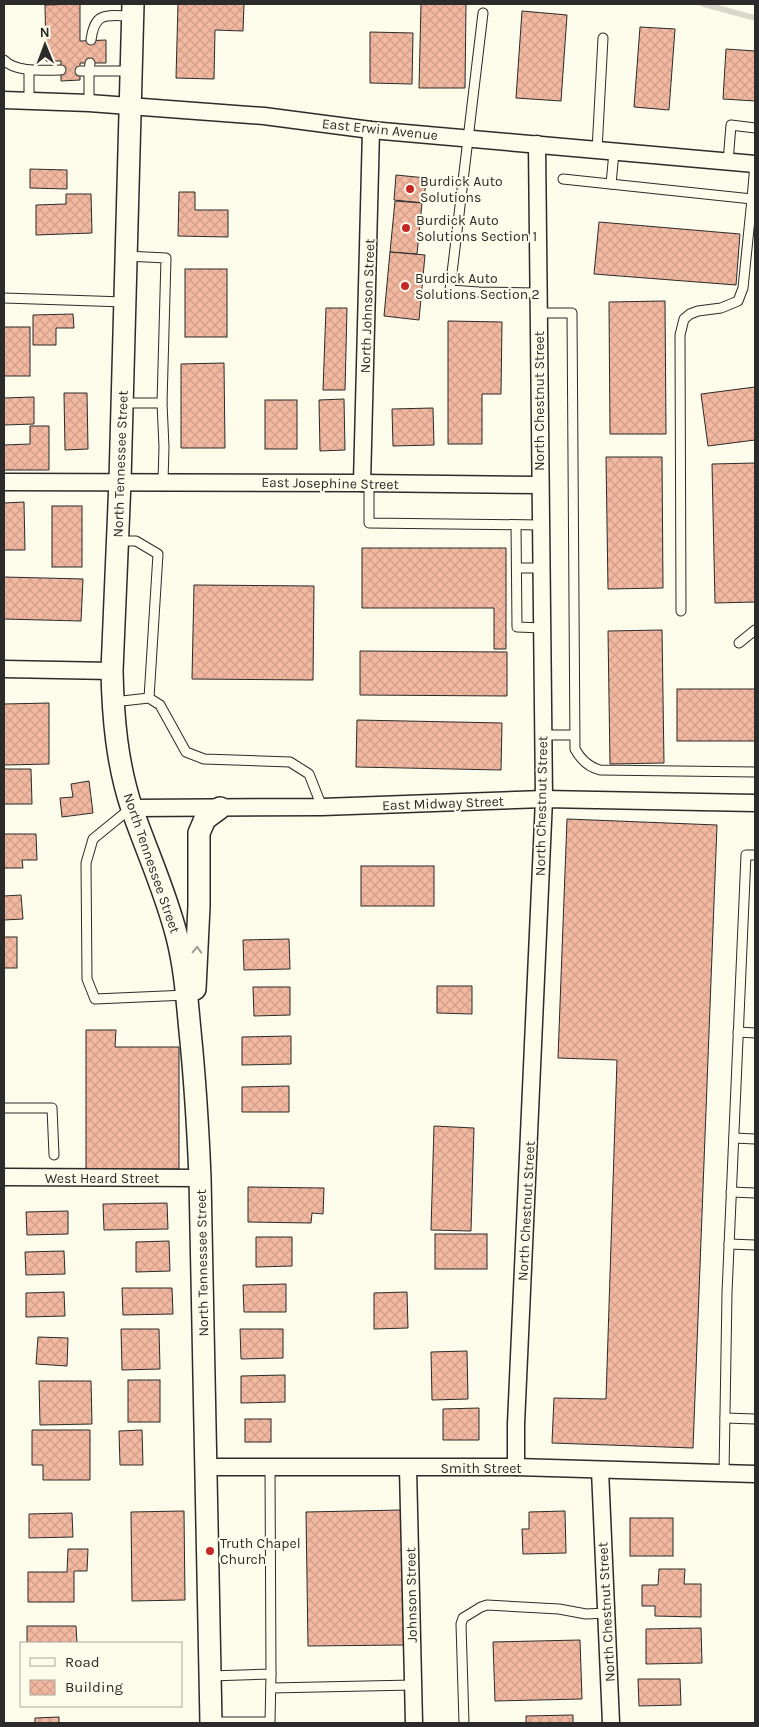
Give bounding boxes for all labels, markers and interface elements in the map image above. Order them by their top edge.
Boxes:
north arrow [20,20,70,70]
text: N [40,24,50,41]
street label: East Erwin Avenue [321,115,439,144]
place label: Burdick Auto Solutions [420,173,503,206]
marker: Burdick Auto Solutions [404,183,416,195]
place label: Burdick Auto Solutions Section 1 [416,212,537,245]
marker: Burdick Auto Solutions Section 1 [400,222,412,234]
street label: North Johnson Street [357,238,378,374]
place label: Burdick Auto Solutions Section 2 [415,270,540,303]
marker: Burdick Auto Solutions Section 2 [399,280,411,292]
street label: North Chestnut Street [531,331,548,471]
street label: North Tennessee Street [109,390,132,538]
street label: East Josephine Street [261,474,399,493]
street label: North Chestnut Street [532,736,551,876]
street label: North Tennessee Street [119,791,184,936]
street label: East Midway Street [382,793,504,814]
one-way arrow [191,946,202,954]
street label: North Chestnut Street [514,1141,539,1281]
street label: West Heard Street [45,1170,159,1187]
street label: North Tennessee Street [193,1189,212,1337]
street label: Smith Street [440,1460,522,1477]
place label: Truth Chapel Church [220,1535,301,1568]
street label: North Chestnut Street [594,1542,619,1682]
marker: Truth Chapel Church [204,1545,216,1557]
street label: Johnson Street [402,1547,421,1643]
legend [20,1642,182,1707]
text: Road [65,1653,100,1671]
text: Building [65,1678,123,1696]

